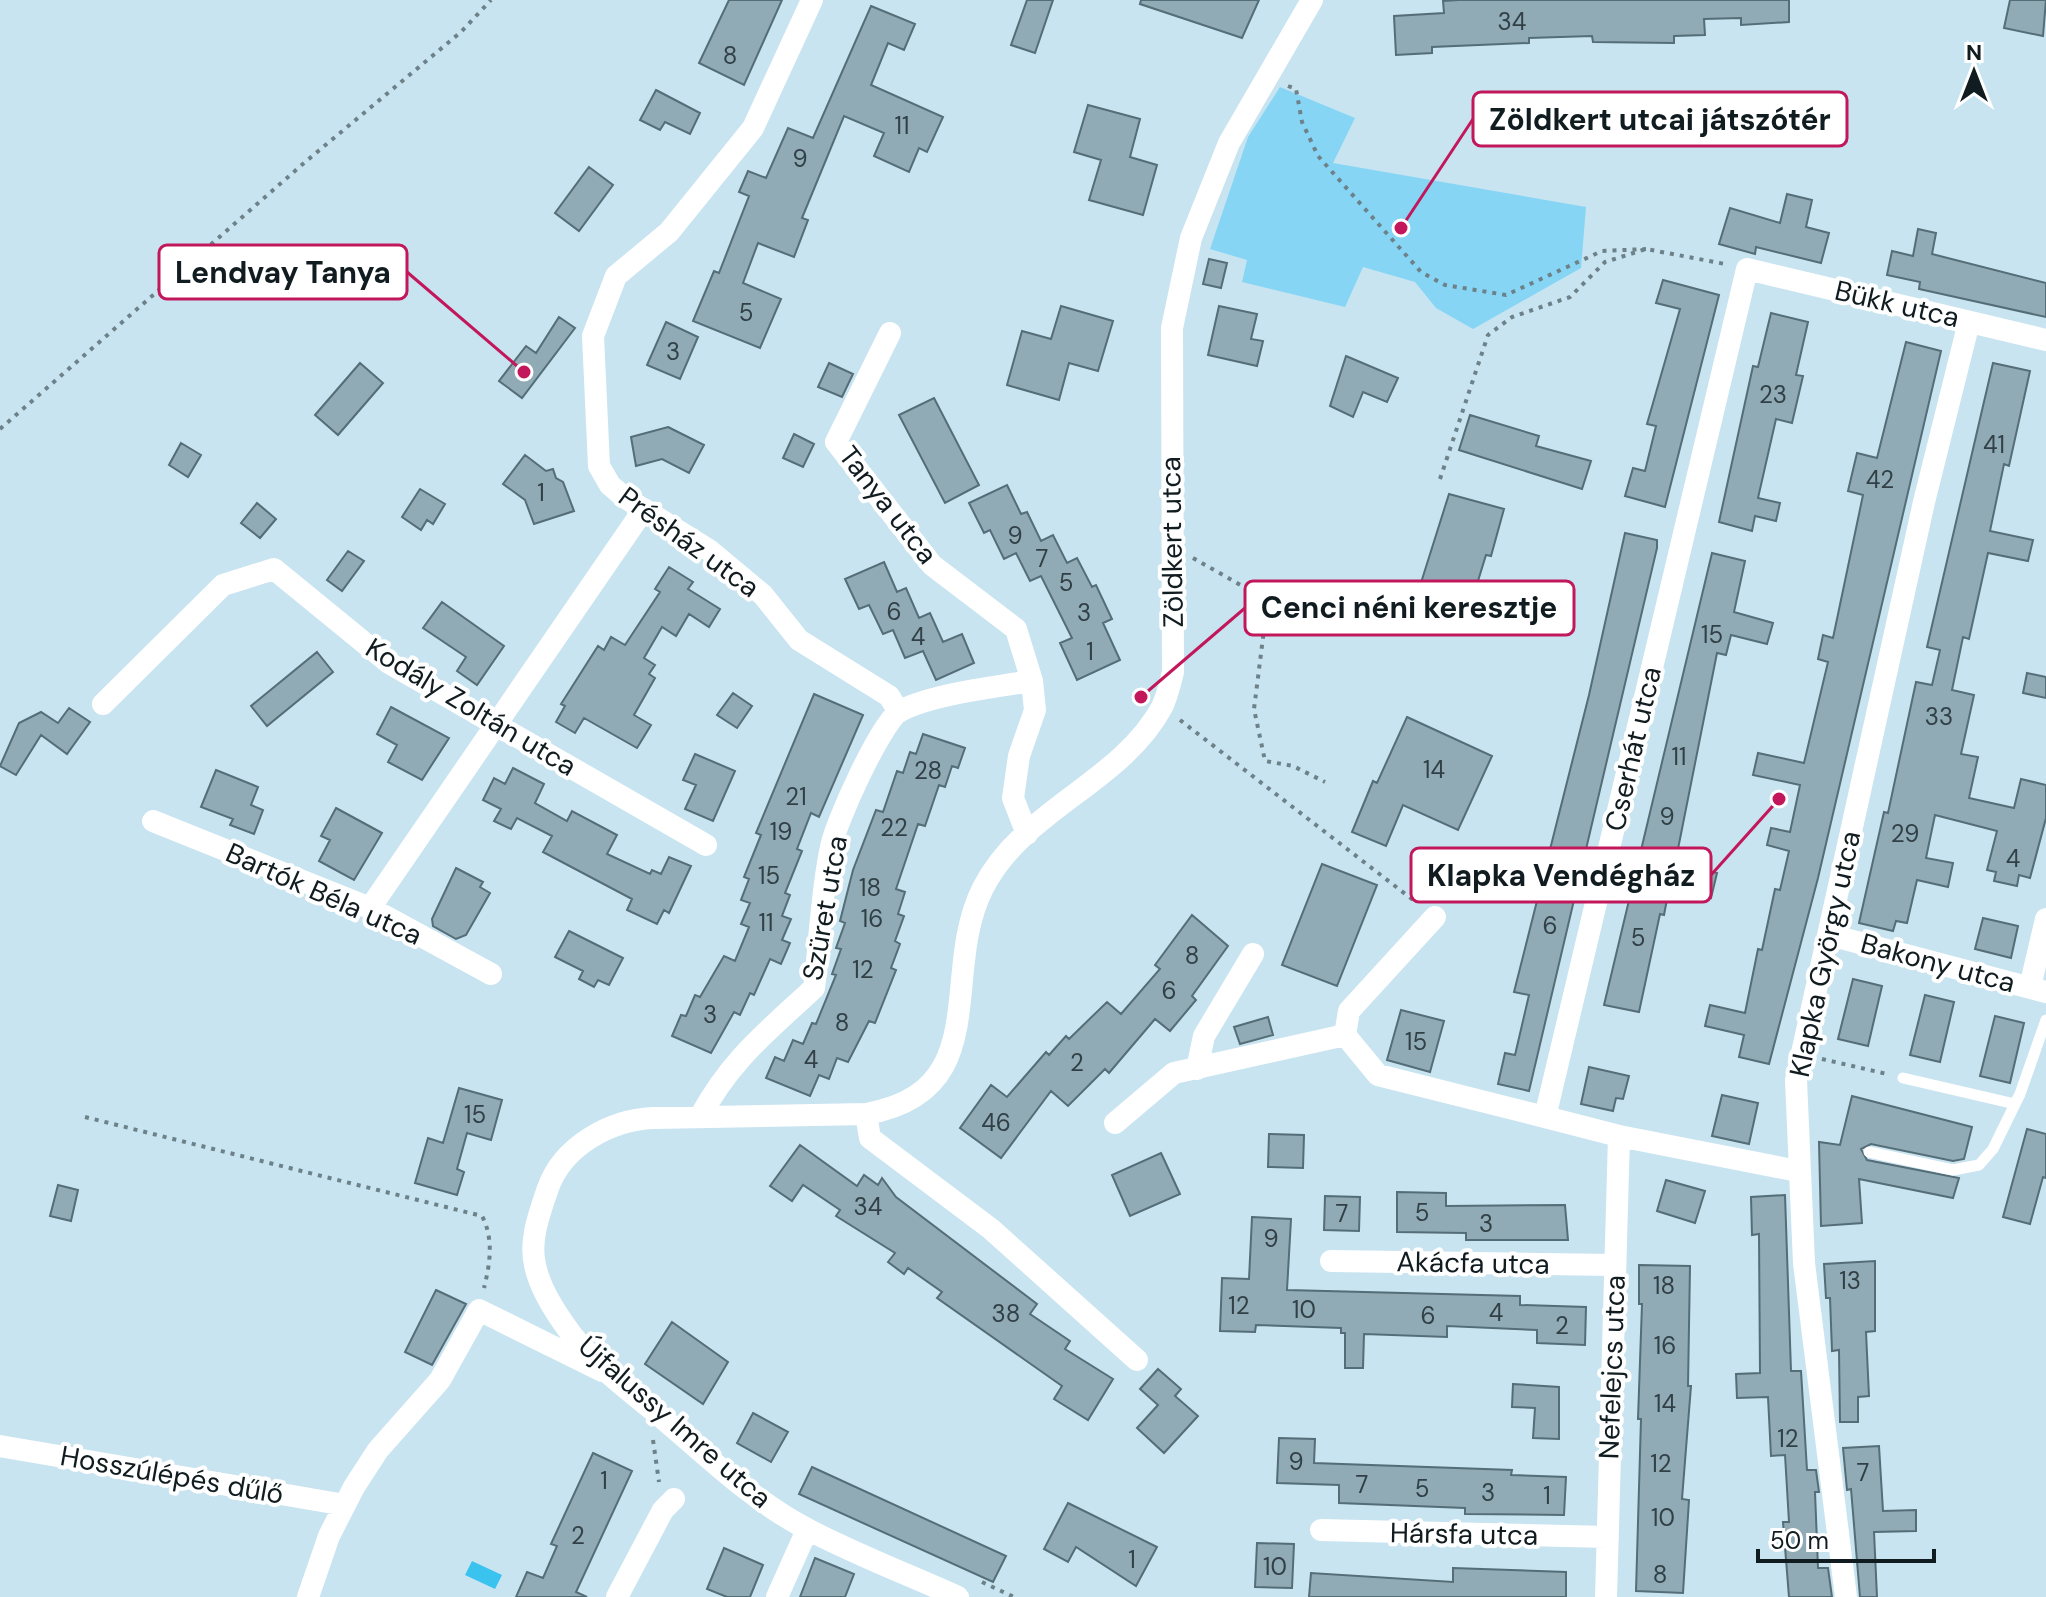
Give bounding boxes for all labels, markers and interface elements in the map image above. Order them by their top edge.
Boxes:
house number: 34 [1498,6,1526,37]
north arrow [1934,32,2014,112]
text: N [1966,38,1982,67]
house number: 8 [723,40,737,71]
callout: Zöldkert utcai játszótér [1473,92,1847,146]
text: Zöldkert utcai játszótér [1489,100,1831,139]
house number: 11 [895,110,909,141]
house number: 9 [792,143,808,174]
callout: Lendvay Tanya [159,245,407,299]
text: Lendvay Tanya [175,253,391,292]
street label: Bükk utca [1831,272,1963,336]
house number: 5 [739,297,753,328]
house number: 3 [666,336,680,367]
house number: 23 [1759,379,1787,410]
house number: 41 [1983,429,2005,460]
street label: Tanya utca [830,439,946,571]
street label: Zöldkert utca [1152,456,1192,628]
house number: 42 [1866,464,1894,495]
house number: 1 [537,477,545,508]
street label: Présház utca [611,478,767,606]
house number: 9 [1007,520,1023,551]
house number: 7 [1036,543,1048,574]
house number: 5 [1059,567,1073,598]
callout: Cenci néni keresztje [1245,581,1574,635]
text: Cenci néni keresztje [1261,588,1557,627]
house number: 6 [886,596,902,627]
house number: 3 [1077,597,1091,628]
house number: 15 [1701,619,1723,650]
house number: 4 [911,621,925,652]
street label: Kodály Zoltán utca [359,629,583,785]
house number: 1 [1086,636,1094,667]
street label: Cserhát utca [1596,663,1670,835]
house number: 33 [1925,701,1953,732]
house number: 11 [1672,741,1686,772]
house number: 14 [1423,754,1445,785]
house number: 28 [914,755,942,786]
house number: 21 [785,781,807,812]
house number: 9 [1659,801,1675,832]
house number: 22 [880,812,908,843]
house number: 19 [770,816,792,847]
house number: 29 [1891,818,1919,849]
street label: Klapka György utca [1781,828,1869,1080]
street label: Szüret utca [794,833,856,983]
street label: Bartók Béla utca [220,834,428,954]
house number: 4 [2006,843,2020,874]
callout: Klapka Vendégház [1411,848,1711,902]
text: Klapka Vendégház [1427,856,1695,895]
house number: 15 [758,860,780,891]
house number: 18 [859,872,881,903]
house number: 16 [861,903,883,934]
house number: 11 [759,907,773,938]
house number: 6 [1542,910,1558,941]
house number: 5 [1631,922,1645,953]
street label: Bakony utca [1857,925,2019,1001]
house number: 8 [1185,940,1199,971]
house number: 12 [852,954,874,985]
house number: 6 [1161,975,1177,1006]
house number: 3 [703,999,717,1030]
house number: 8 [835,1007,849,1038]
house number: 15 [1405,1026,1427,1057]
house number: 4 [804,1044,818,1075]
house number: 2 [1070,1047,1084,1078]
house number: 15 [464,1099,486,1130]
house number: 46 [981,1107,1011,1138]
house number: 34 [854,1191,882,1222]
house number: 5 [1415,1197,1429,1228]
house number: 7 [1336,1198,1348,1229]
house number: 3 [1479,1208,1493,1239]
house number: 9 [1263,1223,1279,1254]
street label: Akácfa utca [1396,1243,1550,1283]
house number: 13 [1839,1265,1861,1296]
house number: 18 [1653,1270,1675,1301]
street label: Nefelejcs utca [1590,1274,1634,1460]
house number: 12 [1228,1290,1250,1321]
house number: 10 [1292,1294,1316,1325]
house number: 4 [1489,1297,1503,1328]
house number: 38 [992,1298,1020,1329]
house number: 6 [1420,1300,1436,1331]
house number: 2 [1555,1310,1569,1341]
street label: Újfalussy Imre utca [571,1328,779,1516]
house number: 16 [1654,1330,1676,1361]
house number: 14 [1654,1388,1676,1419]
house number: 12 [1777,1423,1799,1454]
street label: Hosszúlépés dűlő [57,1437,287,1513]
house number: 9 [1288,1446,1304,1477]
house number: 12 [1650,1448,1672,1479]
house number: 7 [1857,1457,1869,1488]
house number: 1 [600,1465,608,1496]
house number: 7 [1356,1469,1368,1500]
house number: 5 [1415,1473,1429,1504]
house number: 3 [1481,1477,1495,1508]
house number: 1 [1543,1480,1551,1511]
house number: 10 [1651,1502,1675,1533]
scale bar [1758,1513,1934,1563]
street label: Hársfa utca [1390,1514,1538,1554]
house number: 2 [571,1520,585,1551]
text: 50 m [1770,1525,1829,1556]
house number: 1 [1128,1544,1136,1575]
house number: 10 [1263,1551,1287,1582]
house number: 8 [1653,1559,1667,1590]

